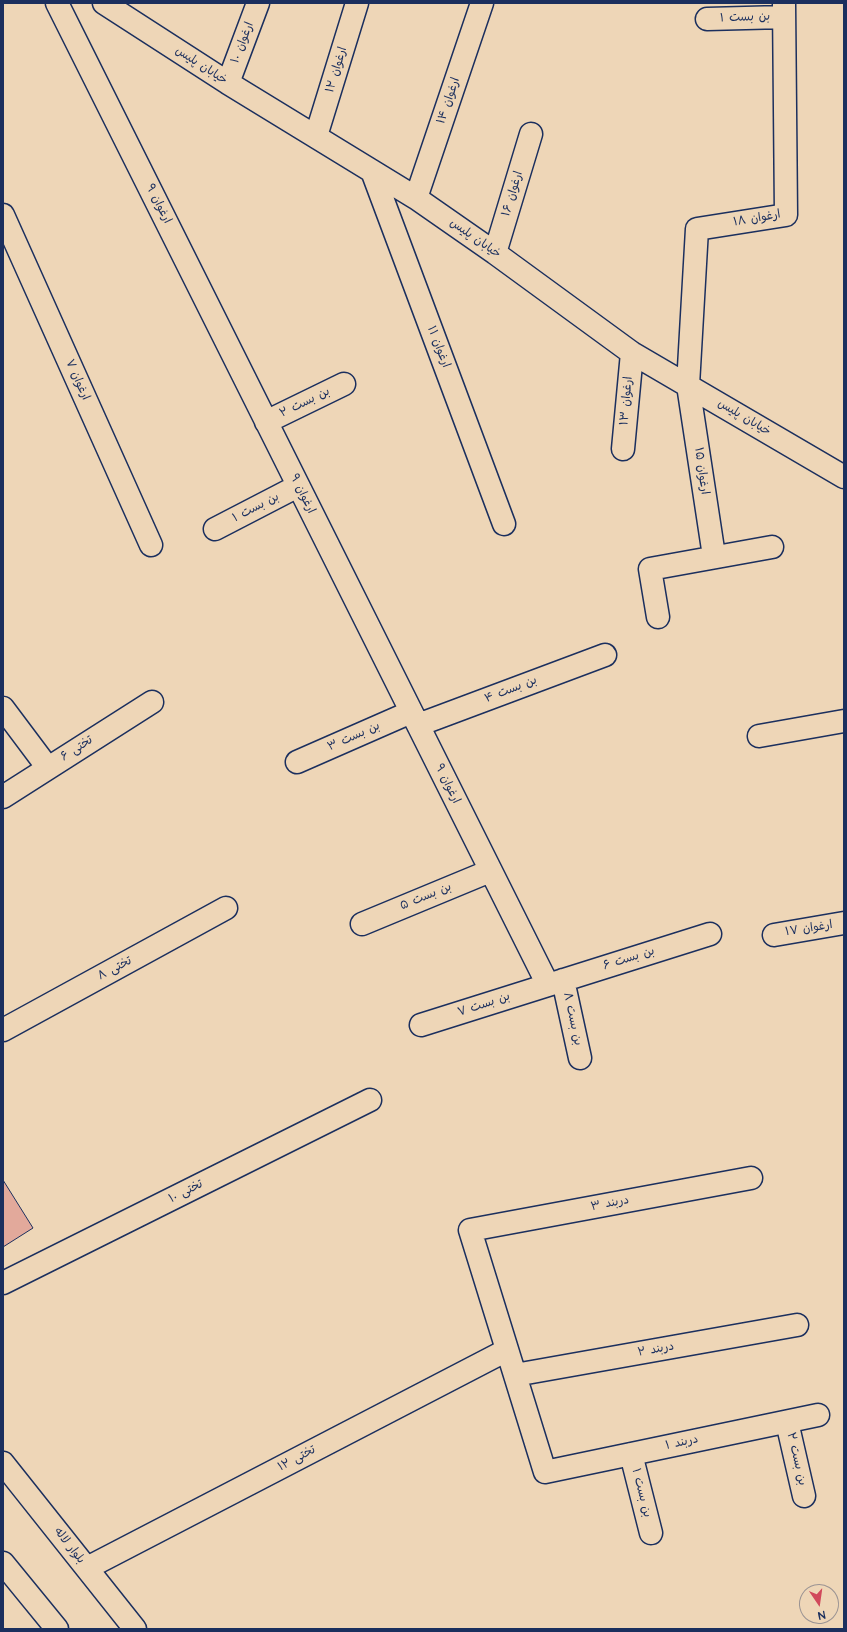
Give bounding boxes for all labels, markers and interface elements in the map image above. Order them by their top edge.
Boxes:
street label: بن بست ۱ [720,10,770,26]
street label: ارغوان ۱۰ [229,20,257,66]
street label: خیابان پلیس [172,44,230,88]
street label: ارغوان ۱۲ [323,45,351,95]
street label: ارغوان ۱۴ [434,76,464,126]
street label: ارغوان ۱۶ [499,170,527,218]
street label: ارغوان ۹ [142,182,174,226]
street label: ارغوان ۱۸ [732,208,782,230]
street label: خیابان پلیس [447,216,503,262]
street label: ارغوان ۱۱ [423,324,453,370]
street label: ارغوان ۷ [62,357,92,403]
street label: ارغوان ۱۳ [618,376,636,426]
street label: بن بست ۲ [278,385,332,421]
street label: خیابان پلیس [715,397,773,439]
street label: ارغوان ۱۵ [691,446,711,496]
street label: ارغوان ۹ [286,472,318,516]
street label: بن بست ۱ [230,490,282,526]
street label: بن بست ۴ [483,673,539,707]
street label: بن بست ۳ [326,719,382,755]
street label: تختی ۶ [58,733,96,765]
street label: ارغوان ۹ [431,762,463,806]
street label: بن بست ۵ [398,880,454,914]
street label: ارغوان ۱۷ [784,918,834,940]
street label: بن بست ۶ [602,944,656,974]
street label: تختی ۸ [95,954,135,984]
street label: بن بست ۷ [456,990,512,1020]
street label: بن بست ۸ [559,991,585,1047]
street label: تختی ۱۰ [167,1177,205,1207]
street label: دربند ۳ [590,1193,630,1215]
street label: دربند ۲ [637,1340,675,1360]
street label: بن بست ۲ [783,1431,809,1487]
street label: دربند ۱ [664,1433,700,1453]
street label: تختی ۱۲ [276,1443,318,1475]
street label: بن بست ۱ [628,1467,654,1519]
street label: بلوار لاله [50,1525,88,1567]
north arrow [799,1584,839,1624]
text: N [817,1607,827,1623]

